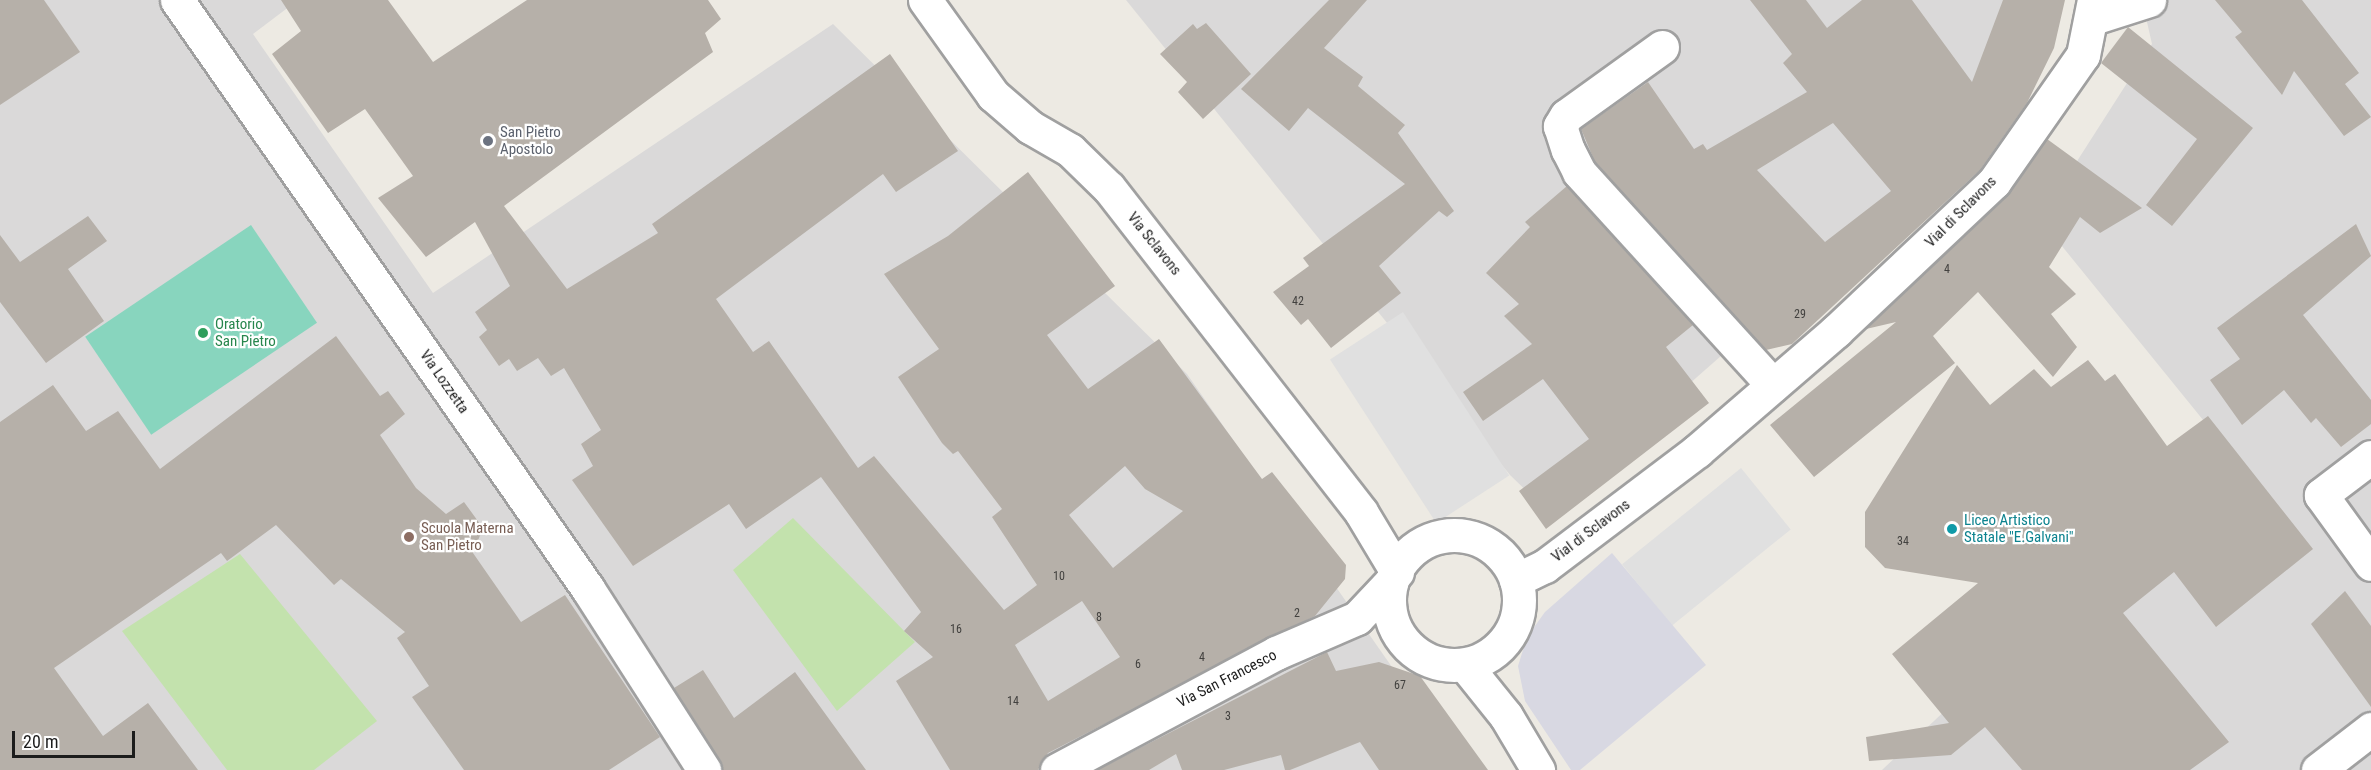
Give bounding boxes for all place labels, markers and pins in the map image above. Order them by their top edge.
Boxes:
place label: San Pietro Apostolo [500,123,561,158]
marker: San Pietro Apostolo [481,134,495,148]
place label: Oratorio San Pietro [215,315,276,350]
marker: Oratorio San Pietro [196,326,210,340]
place label: Liceo Artistico Statale "E.Galvani" [1964,511,2074,546]
place label: Scuola Materna San Pietro [421,519,514,554]
marker: Liceo Artistico Statale "E.Galvani" [1945,522,1959,536]
marker: Scuola Materna San Pietro [402,530,416,544]

